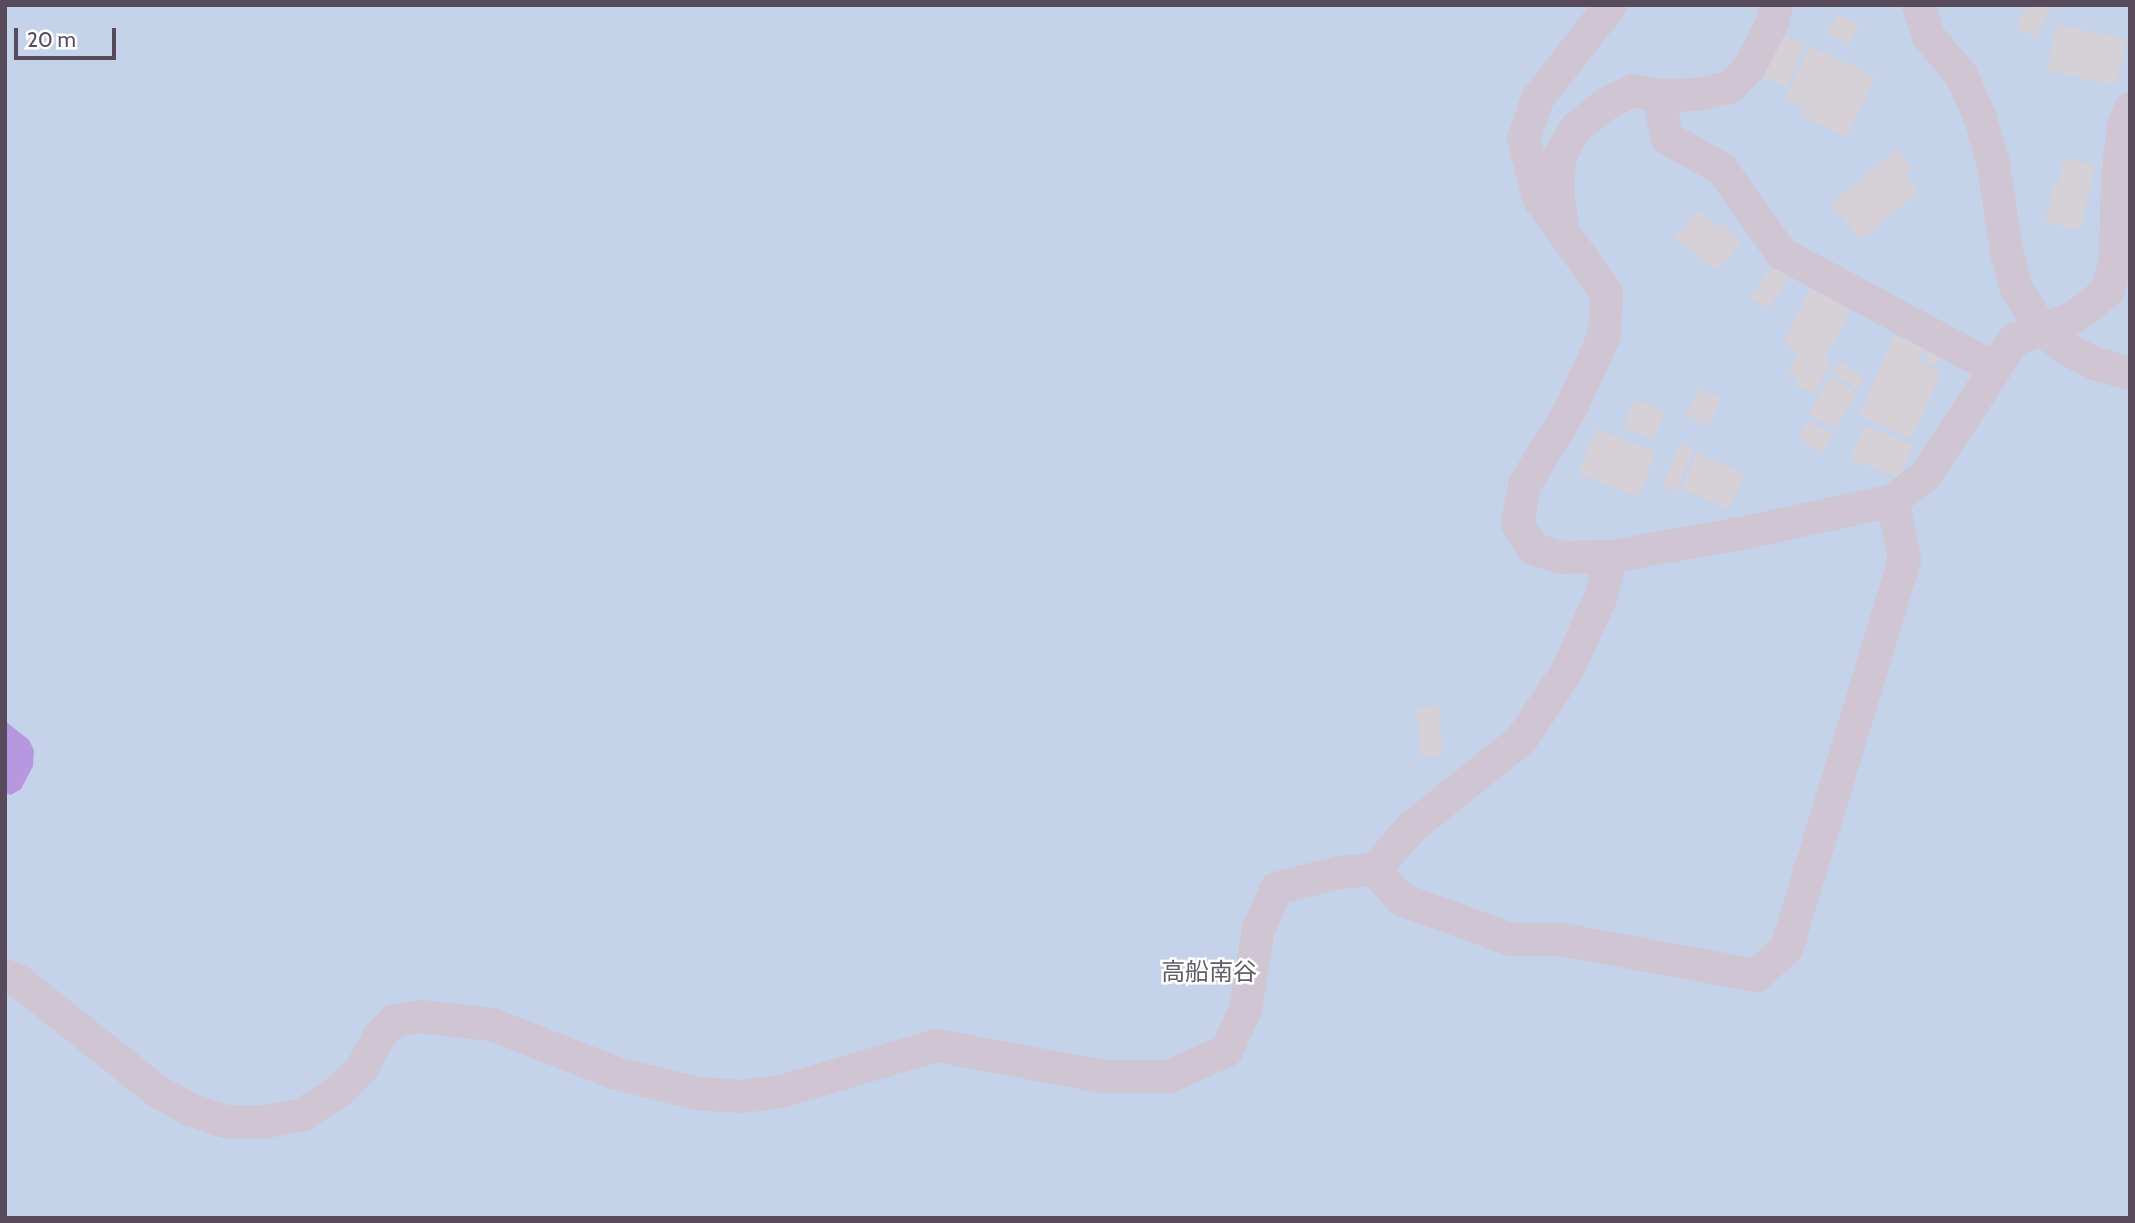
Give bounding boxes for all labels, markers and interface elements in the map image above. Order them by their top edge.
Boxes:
scale bar [18,14,119,58]
text: 20 m [27,27,76,52]
district label: 高船南谷 [1161,958,1257,986]

